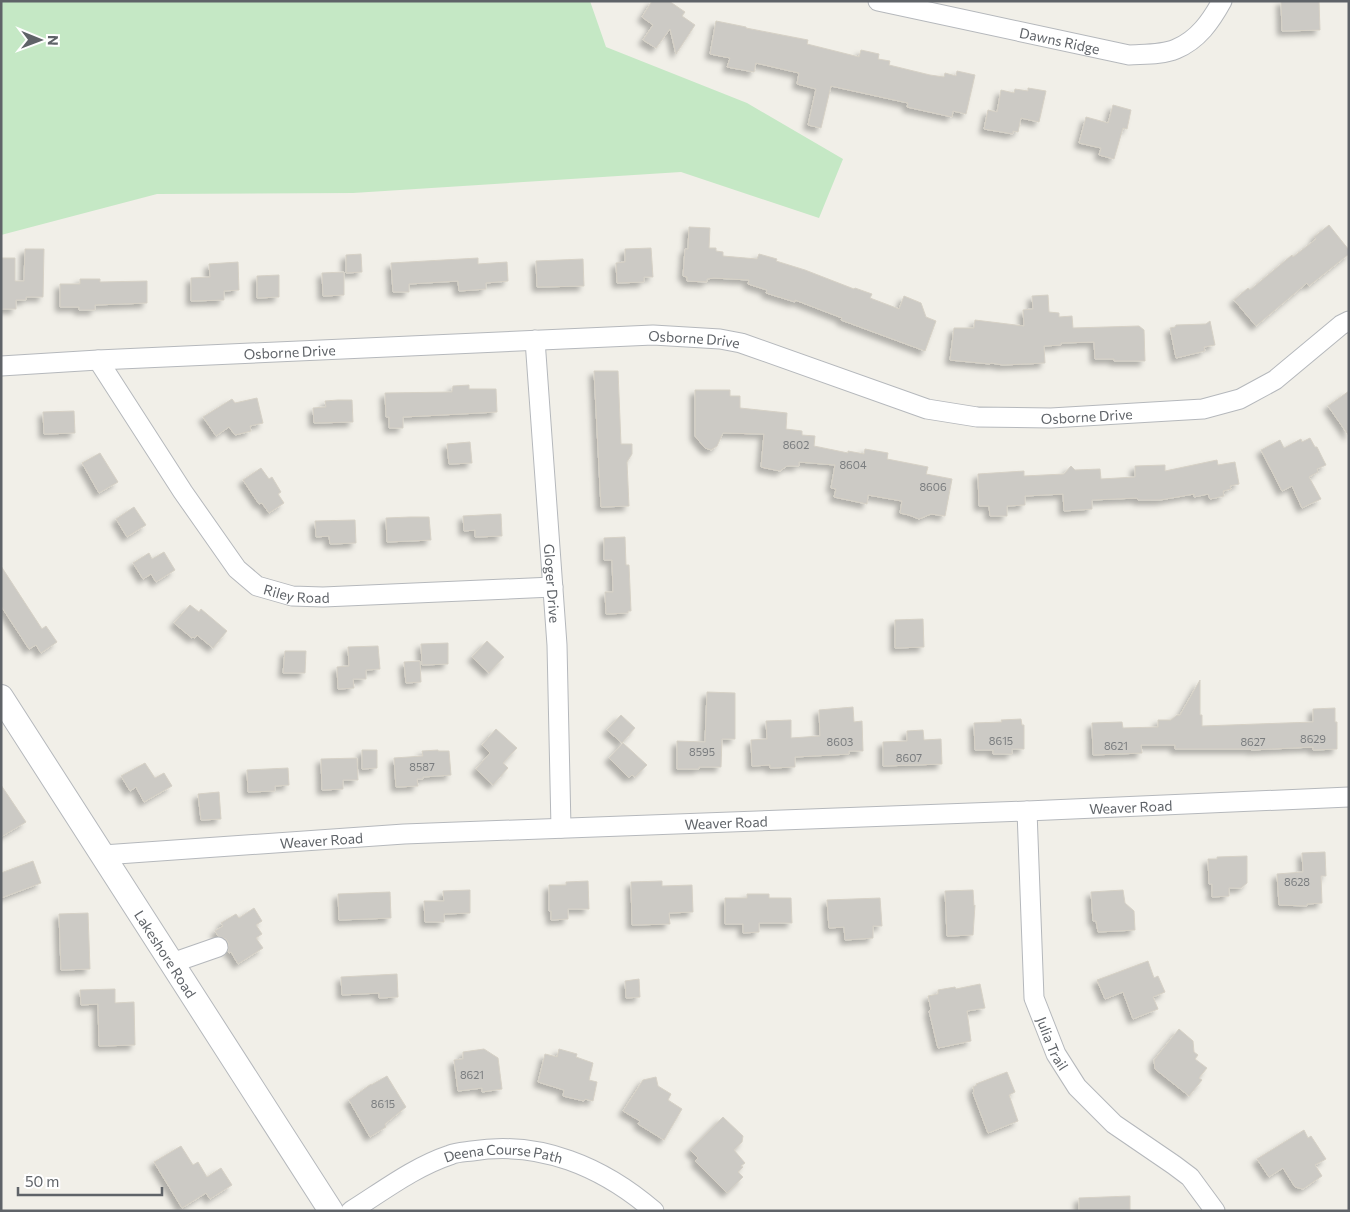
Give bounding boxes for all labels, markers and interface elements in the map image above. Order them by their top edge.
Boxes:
north arrow [15,15,65,65]
street label: Dawns Ridge [1018,23,1102,57]
text: N [45,35,62,46]
street label: Osborne Drive [648,326,741,351]
street label: Osborne Drive [243,341,336,362]
street label: Osborne Drive [1041,405,1133,427]
house number: 8602 [783,438,809,451]
house number: 8604 [839,458,867,471]
house number: 8606 [919,480,947,493]
street label: Gloger Drive [541,543,564,623]
street label: Riley Road [262,580,330,606]
house number: 8629 [1300,732,1326,745]
house number: 8615 [989,734,1013,747]
house number: 8603 [827,735,853,748]
house number: 8627 [1240,735,1266,748]
house number: 8621 [1104,739,1128,752]
house number: 8595 [689,745,715,758]
house number: 8607 [896,751,922,764]
house number: 8587 [409,760,435,773]
street label: Weaver Road [1089,796,1173,817]
street label: Weaver Road [684,812,768,832]
street label: Weaver Road [279,828,364,851]
house number: 8628 [1284,875,1310,888]
street label: Lakeshore Road [131,907,200,1001]
street label: Julia Trail [1034,1014,1072,1073]
house number: 8621 [460,1068,484,1081]
house number: 8615 [371,1097,395,1110]
street label: Deena Course Path [441,1140,565,1166]
scale bar [18,1164,161,1196]
text: 50 m [25,1172,59,1190]

